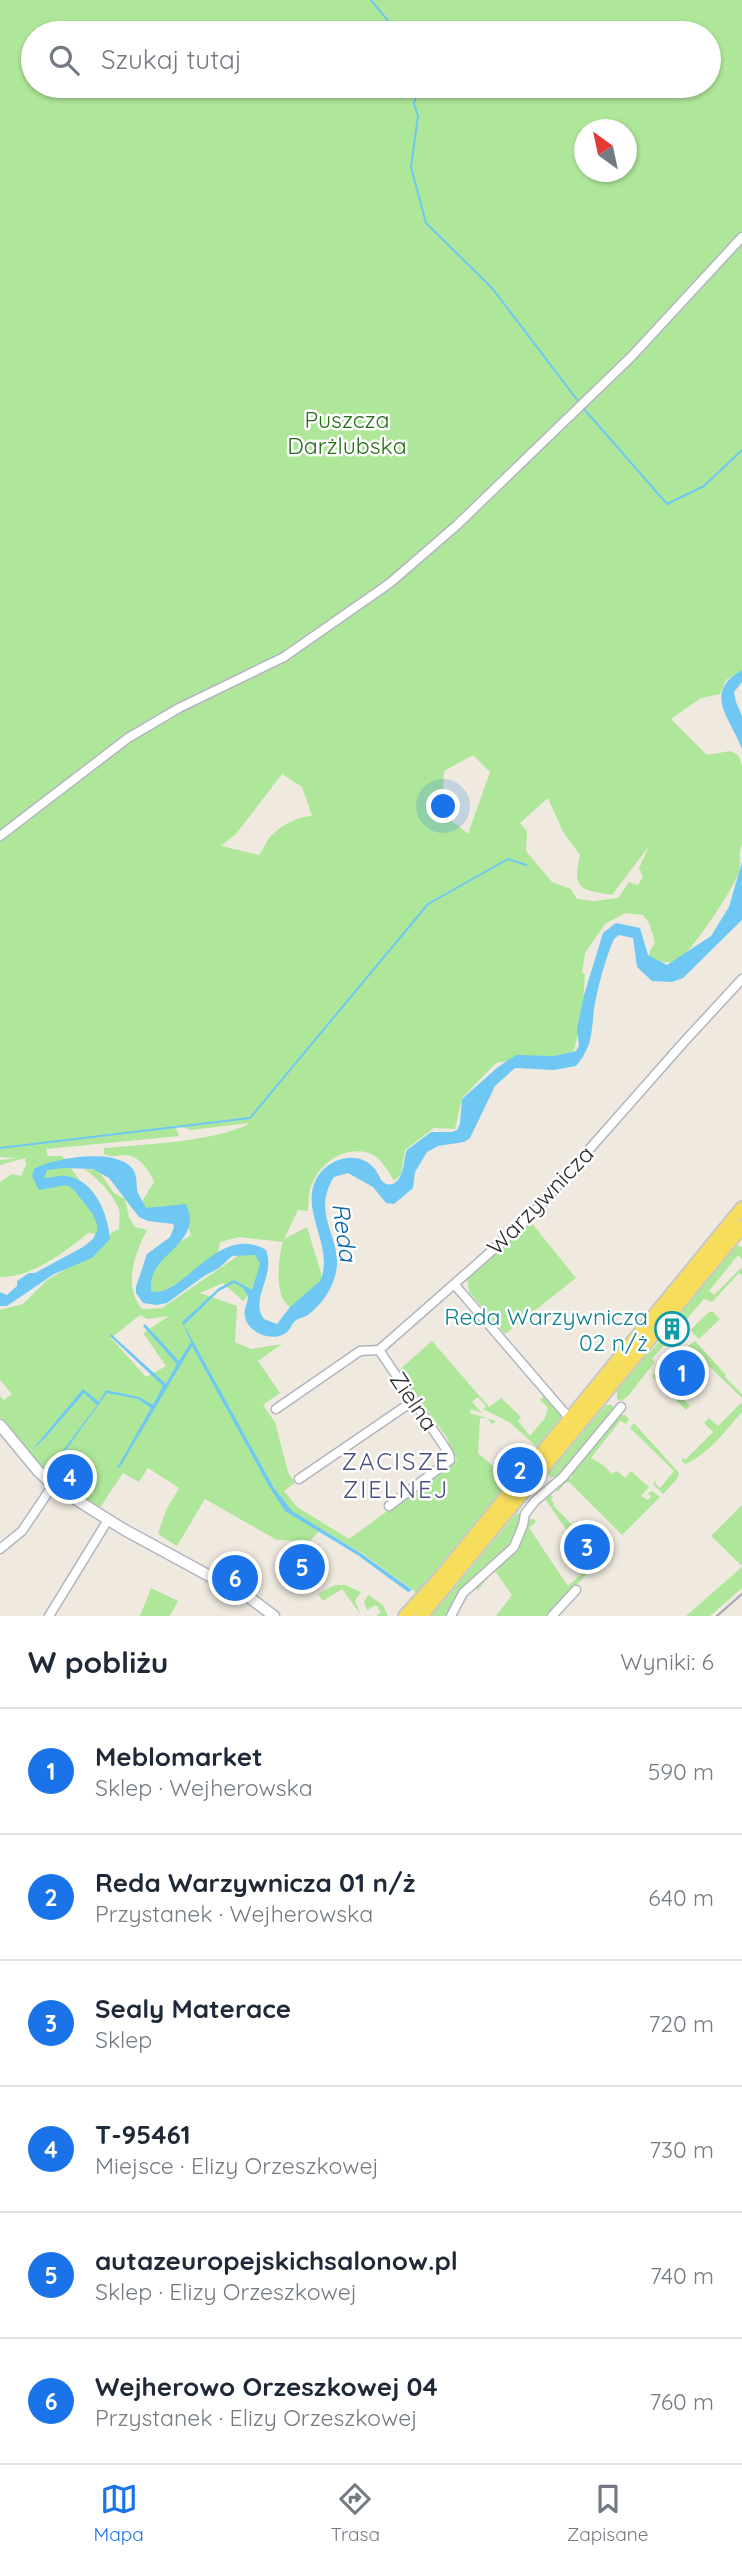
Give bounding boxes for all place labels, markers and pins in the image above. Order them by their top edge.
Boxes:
place label: Reda Warzywnicza 02 n/ż [444,1302,648,1357]
building icon: Reda Warzywnicza 02 n/ż [653,1310,691,1348]
pin: 1 [659,1347,705,1399]
pin: 2 [497,1444,543,1496]
pin: 4 [47,1451,93,1503]
pin: 3 [564,1521,610,1573]
pin: 5 [279,1541,325,1593]
pin: 6 [212,1552,258,1604]

